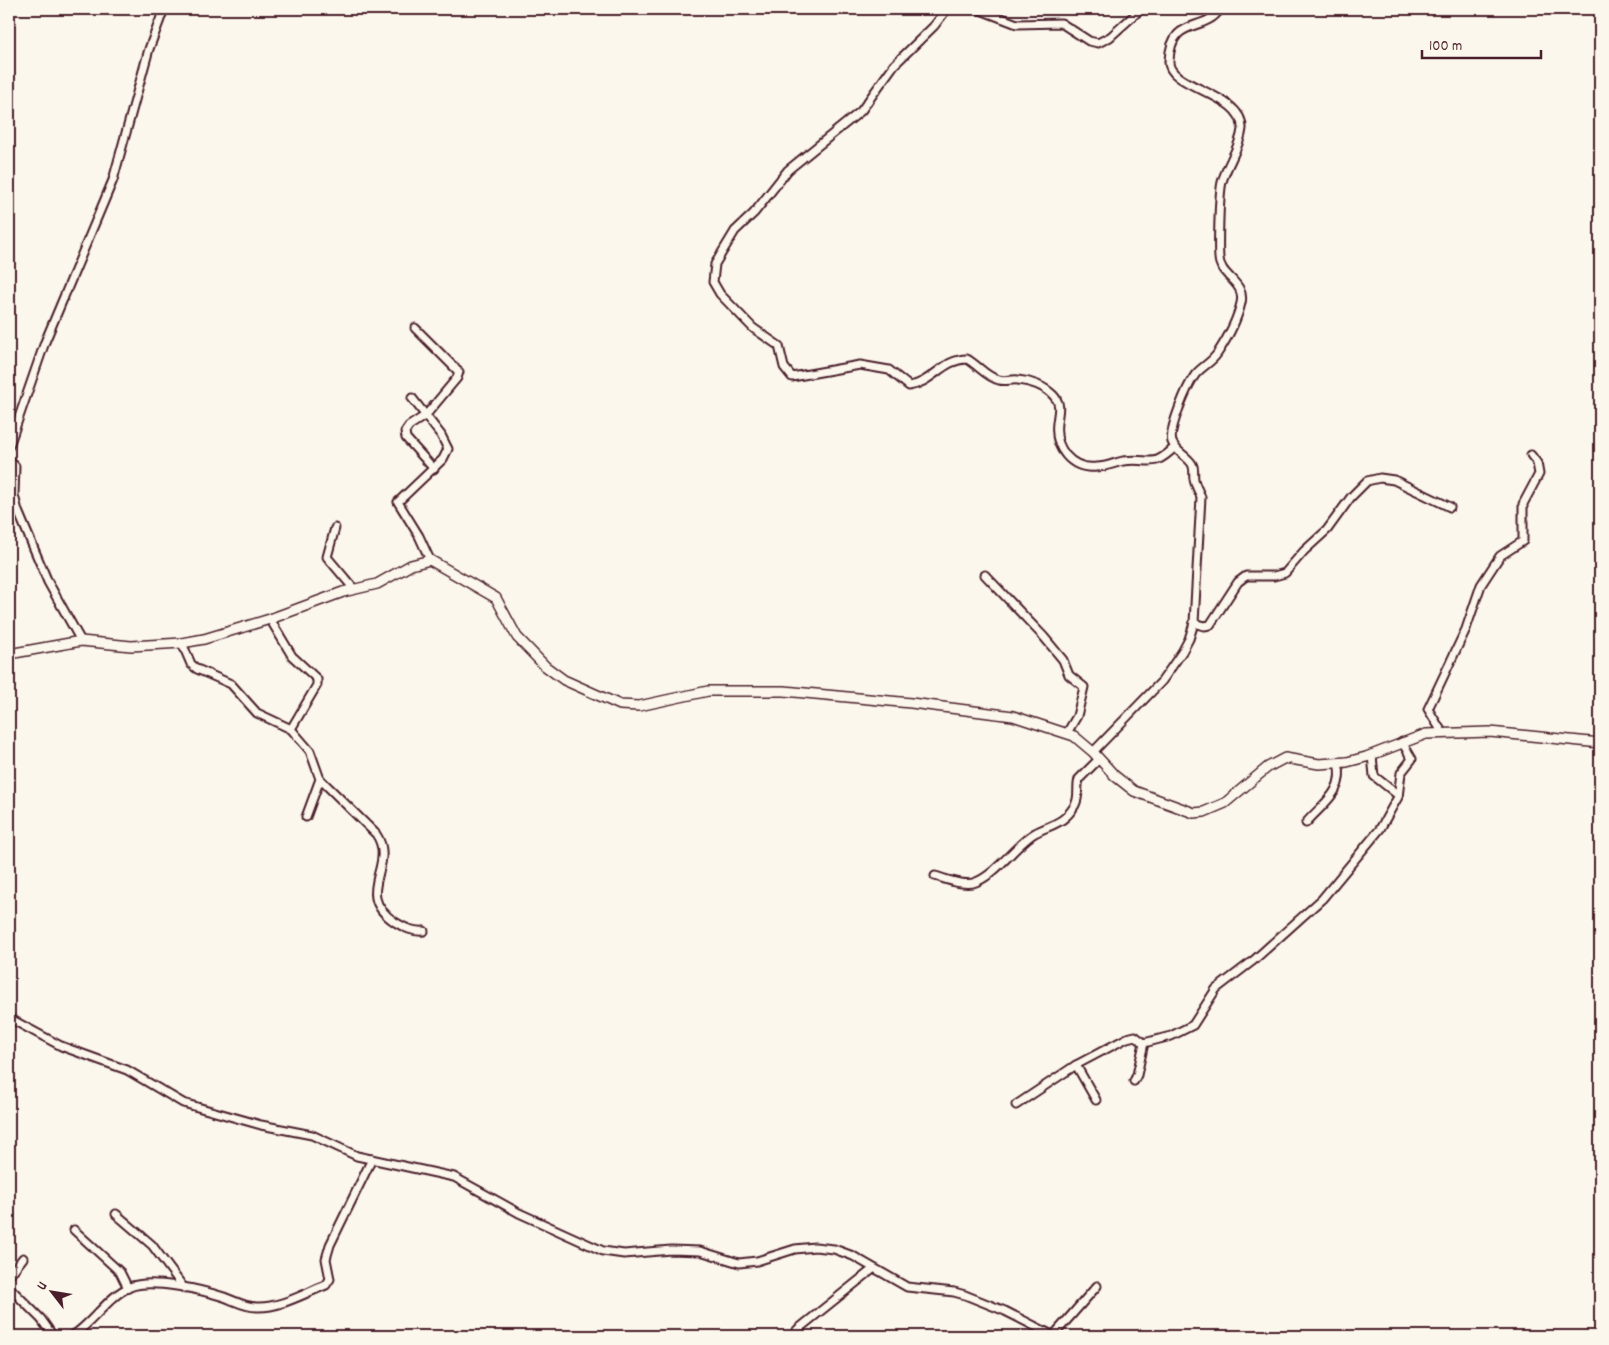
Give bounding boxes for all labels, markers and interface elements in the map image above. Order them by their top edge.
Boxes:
scale bar [1422,28,1540,60]
text: 100 m [1429,36,1462,58]
north arrow [28,1268,78,1318]
text: U [32,1278,53,1294]

